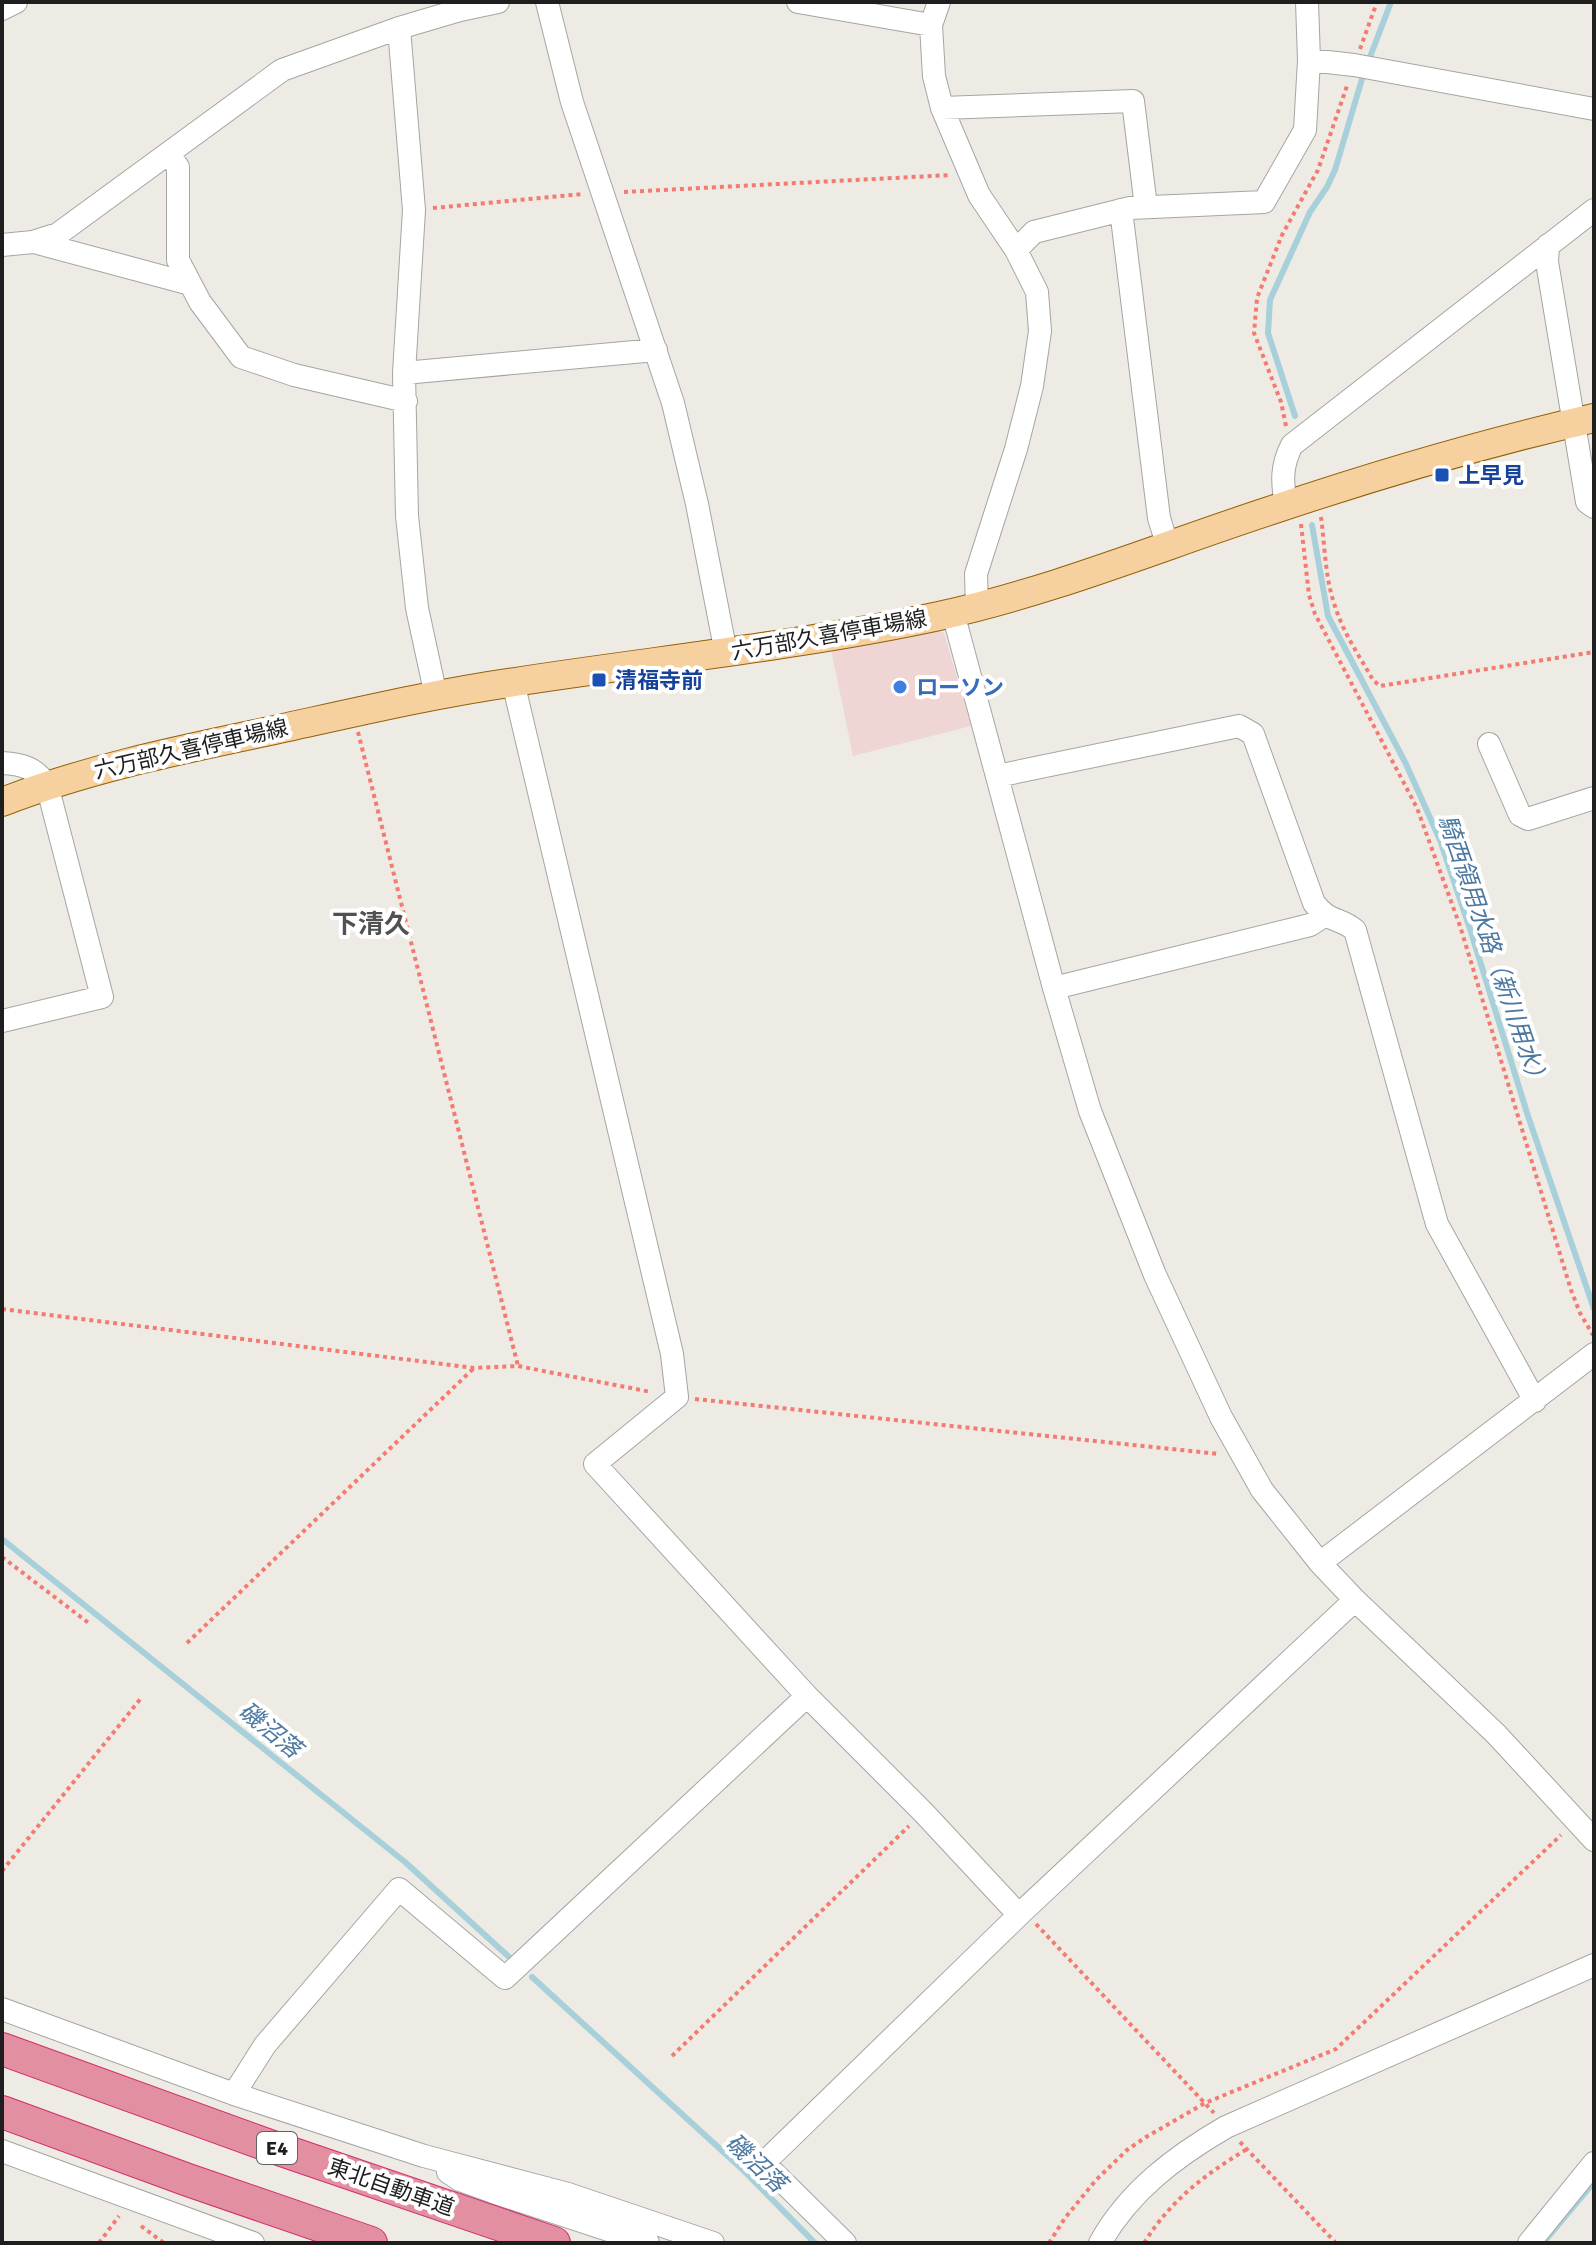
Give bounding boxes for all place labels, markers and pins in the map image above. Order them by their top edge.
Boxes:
place label: 上早見 [1458,462,1524,489]
marker: 上早見 [1433,466,1451,484]
place label: 清福寺前 [615,667,703,694]
marker: 清福寺前 [590,671,608,689]
place label: ローソン [916,674,1004,701]
marker: ローソン [891,678,909,696]

